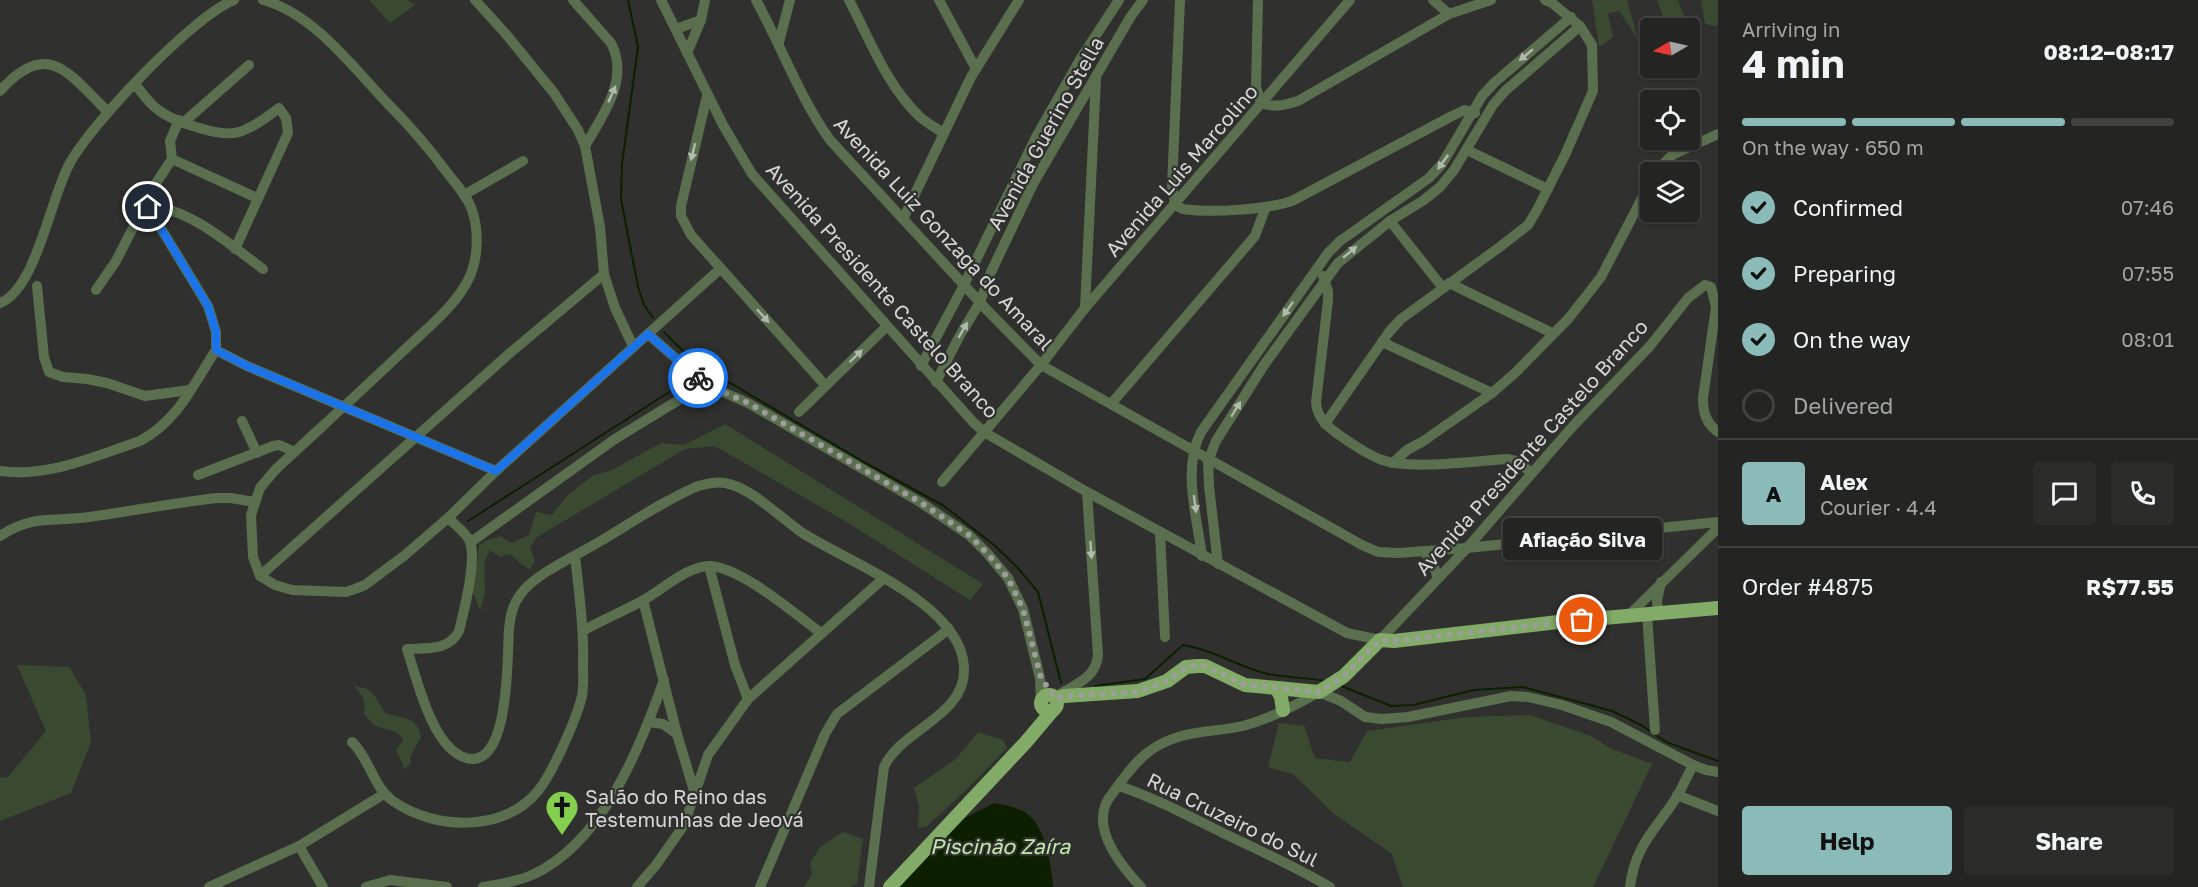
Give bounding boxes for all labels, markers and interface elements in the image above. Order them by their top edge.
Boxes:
text: Arriving in [1742,17,1840,41]
north arrow [1640,18,1700,78]
map controls [1640,18,1700,222]
street label: Avenida Guerino Stella [982,32,1108,234]
text: 08:12–08:17 [2043,38,2174,65]
text: 4 min [1742,40,1845,87]
one-way arrow [1519,48,1534,61]
street label: Avenida Luis Marcolino [1100,79,1262,261]
one-way arrow [607,84,617,102]
button: locate [1640,90,1700,150]
street label: Avenida Luiz Gonzaga do Amaral [830,111,1058,355]
text: On the way · 650 m [1742,135,1924,159]
one-way arrow [687,143,697,161]
one-way arrow [1437,154,1449,169]
street label: Avenida Presidente Castelo Branco [762,157,1004,423]
button: layers [1640,162,1700,222]
pin [122,181,173,232]
icon: home [131,190,164,223]
icon: check [1742,191,1775,224]
text: Confirmed [1793,194,1903,221]
text: 07:46 [2121,195,2174,219]
one-way arrow [1342,246,1357,259]
icon: check [1742,257,1775,290]
text: Preparing [1793,260,1896,287]
text: 07:55 [2122,261,2174,285]
one-way arrow [1282,300,1294,316]
one-way arrow [756,308,769,323]
street label: Avenida Presidente Castelo Branco [1410,314,1652,580]
one-way arrow [958,321,968,338]
icon: check [1742,323,1775,356]
text: On the way [1793,326,1911,353]
text: 08:01 [2121,327,2174,351]
courier [668,348,728,408]
one-way arrow [848,349,863,363]
icon: bike [682,362,715,395]
text: Delivered [1793,392,1893,419]
one-way arrow [1230,401,1241,417]
button: chat [2033,462,2096,525]
button: phone [2111,462,2174,525]
text: Alex [1820,468,1868,495]
text: A [1766,480,1781,507]
one-way arrow [1191,494,1200,513]
text: Courier · 4.4 [1820,495,1937,519]
callout: Afiação Silva [1502,518,1662,560]
text: Afiação Silva [1519,527,1646,551]
one-way arrow [1086,541,1096,560]
text: Order #4875 [1742,573,1873,600]
text: R$77.55 [2086,573,2174,600]
pin [1556,594,1607,645]
icon: bag [1565,603,1598,636]
street label: Rua Cruzeiro do Sul [1143,767,1323,871]
place label: Salão do Reino das Testemunhas de Jeová [585,784,804,831]
church icon: Salão do Reino das Testemunhas de Jeová [544,789,580,836]
button: Help [1742,806,1952,875]
button: Share [1964,806,2174,875]
water label: Piscinão Zaíra [930,833,1071,859]

